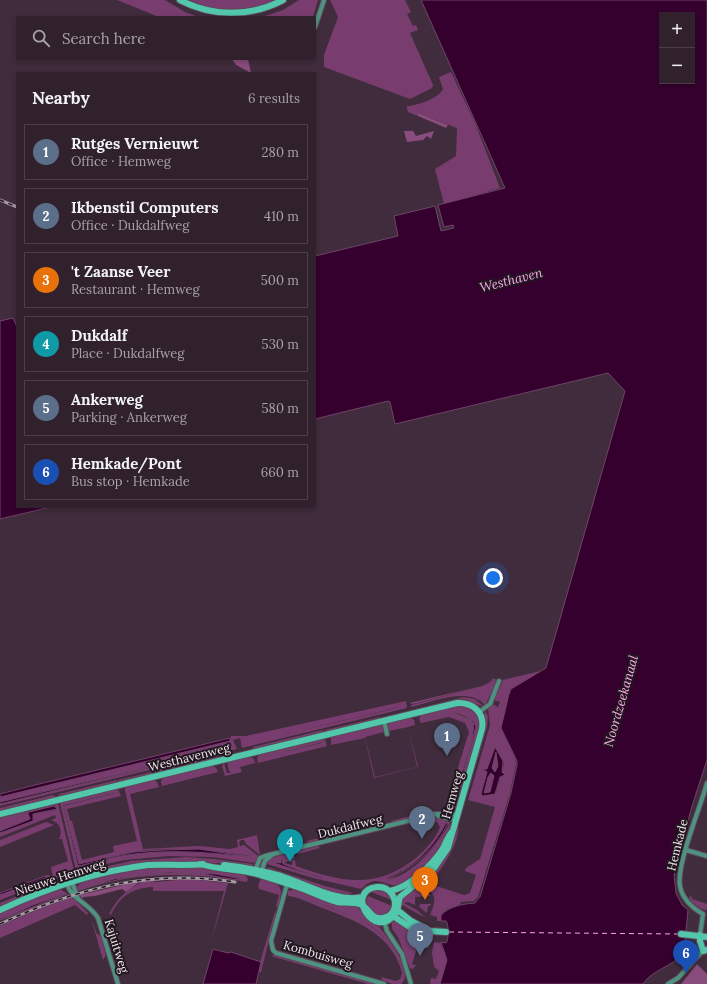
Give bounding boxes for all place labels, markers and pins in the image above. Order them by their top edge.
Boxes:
pin: 1 [434,723,460,756]
pin: 2 [409,806,435,839]
pin: 4 [277,829,303,862]
pin: 3 [412,867,438,900]
pin: 5 [407,923,433,956]
pin: 6 [673,940,699,973]

